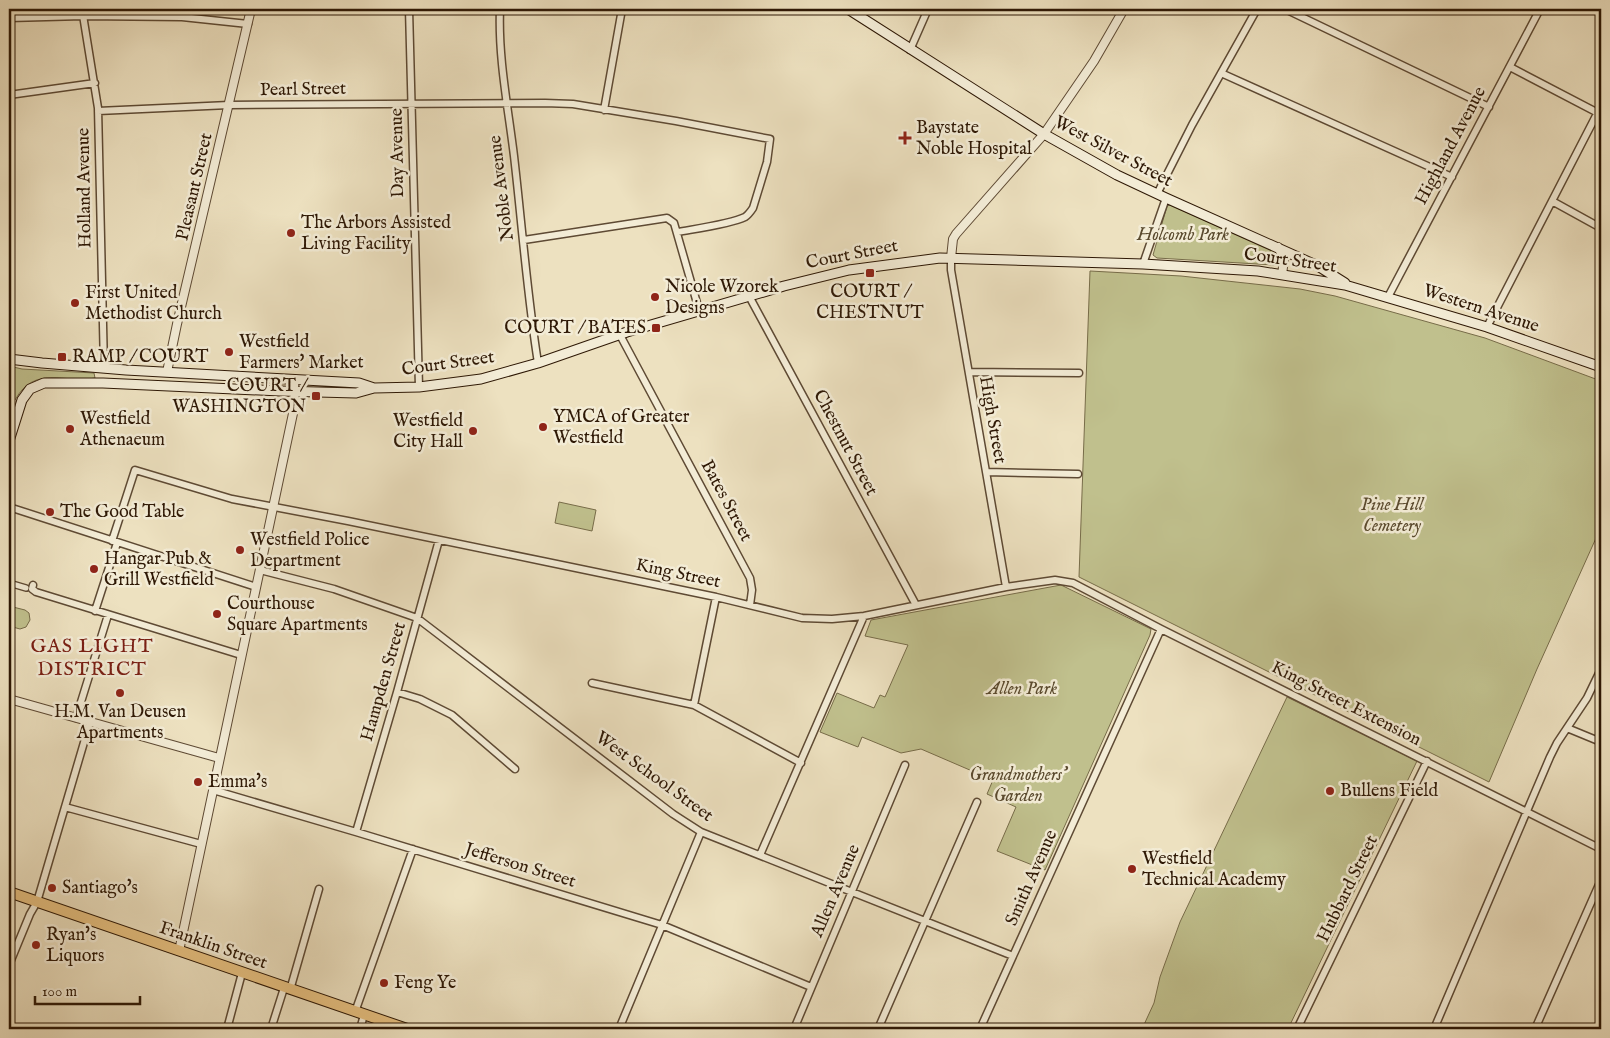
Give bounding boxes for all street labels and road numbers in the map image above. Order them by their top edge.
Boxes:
street label: Pearl Street [260,78,346,102]
street label: Highland Avenue [1410,83,1492,209]
street label: Day Avenue [386,108,410,198]
street label: West Silver Street [1050,111,1176,193]
street label: Holland Avenue [72,128,98,248]
street label: Pleasant Street [171,131,219,243]
street label: Noble Avenue [484,134,520,242]
street label: Court Street [804,235,900,275]
street label: Court Street [1242,243,1338,279]
street label: Western Avenue [1420,279,1542,339]
street label: Court Street [400,346,496,382]
street label: High Street [973,375,1011,465]
street label: Chestnut Street [807,386,883,500]
street label: Bates Street [695,456,757,546]
street label: King Street [634,554,722,594]
street label: Hampden Street [356,620,412,744]
street label: King Street Extension [1267,656,1425,752]
street label: West School Street [590,726,718,828]
street label: Smith Avenue [1001,826,1063,930]
street label: Hubbard Street [1312,832,1384,946]
street label: Jefferson Street [460,838,578,894]
street label: Allen Avenue [806,841,866,942]
street label: Franklin Street [156,917,270,975]

